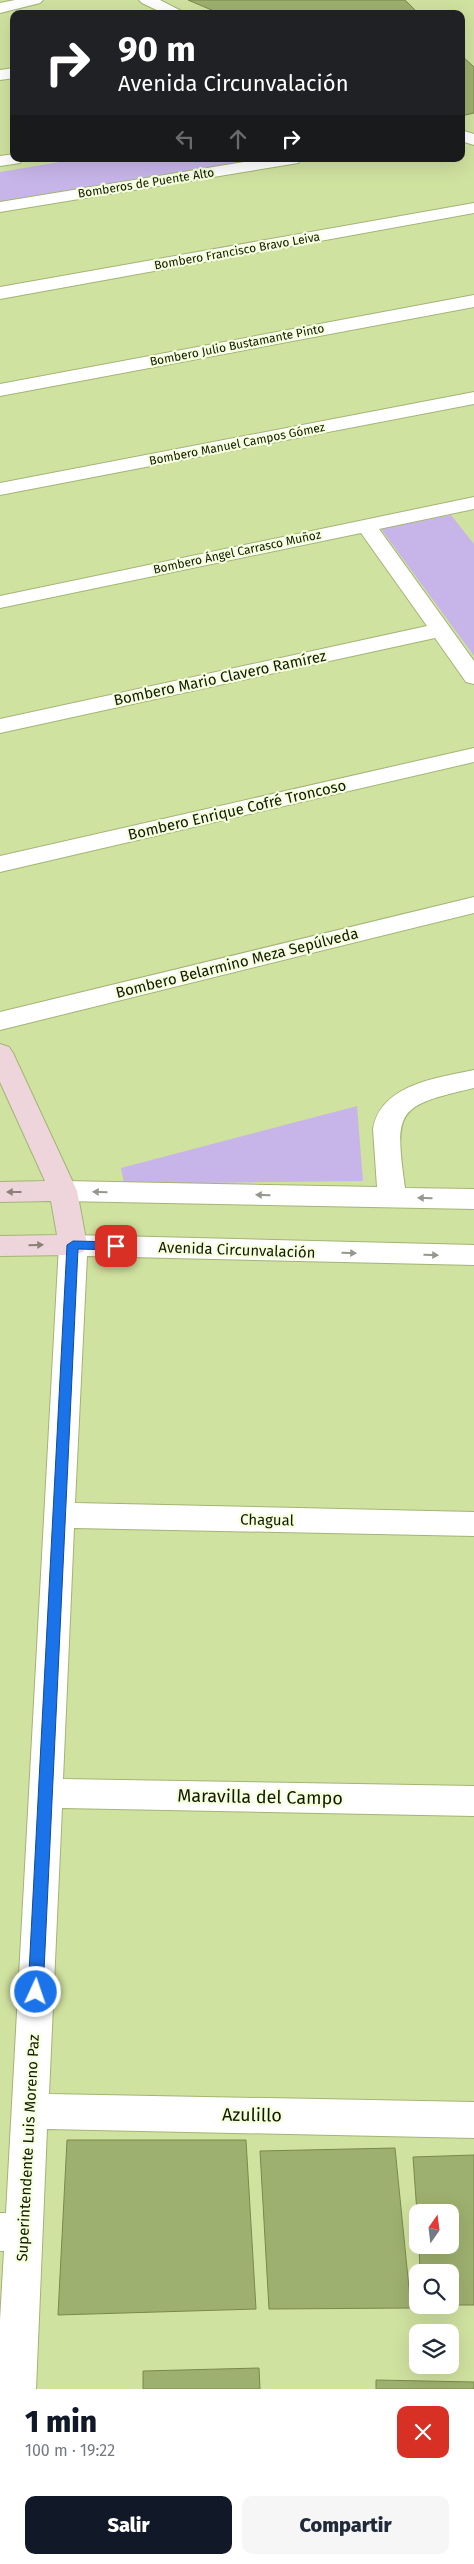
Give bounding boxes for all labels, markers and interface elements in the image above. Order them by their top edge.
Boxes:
text: 90 m [118,28,196,70]
icon: right [35,30,100,95]
text: Avenida Circunvalación [118,70,349,97]
icon: left [171,125,199,153]
icon: ahead [224,125,252,153]
icon: right [277,125,305,153]
street label: Bomberos de Puente Alto [77,165,215,201]
street label: Bombero Francisco Bravo Leiva [153,230,321,272]
street label: Bombero Julio Bustamante Pinto [149,321,325,369]
street label: Bombero Manuel Campos Gómez [148,420,326,468]
street label: Bombero Ángel Carrasco Muñoz [152,526,322,577]
street label: Bombero Mario Clavero Ramírez [112,647,328,709]
street label: Bombero Enrique Cofré Troncoso [126,776,348,844]
street label: Bombero Belarmino Meza Sepúlveda [114,924,360,1002]
one-way arrow [6,1188,22,1196]
one-way arrow [92,1188,108,1196]
one-way arrow [255,1191,271,1199]
one-way arrow [417,1194,433,1202]
pin [95,1225,137,1267]
icon: arrive [102,1232,130,1260]
street label: Avenida Circunvalación [158,1238,316,1262]
one-way arrow [29,1241,45,1249]
one-way arrow [341,1249,357,1257]
one-way arrow [423,1251,439,1259]
street label: Chagual [240,1511,295,1529]
street label: Maravilla del Campo [177,1785,343,1809]
position arrow [9,1965,61,2017]
street label: Superintendente Luis Moreno Paz [13,2033,43,2262]
street label: Azulillo [222,2103,282,2127]
north arrow [409,2204,459,2254]
map controls [409,2204,459,2374]
button: search [409,2264,459,2314]
button: layers [409,2324,459,2374]
text: 1 min [25,2404,97,2440]
button: close [397,2406,449,2458]
text: 100 m · 19:22 [25,2441,115,2460]
button: Salir [25,2496,232,2554]
button: Compartir [242,2496,449,2554]

